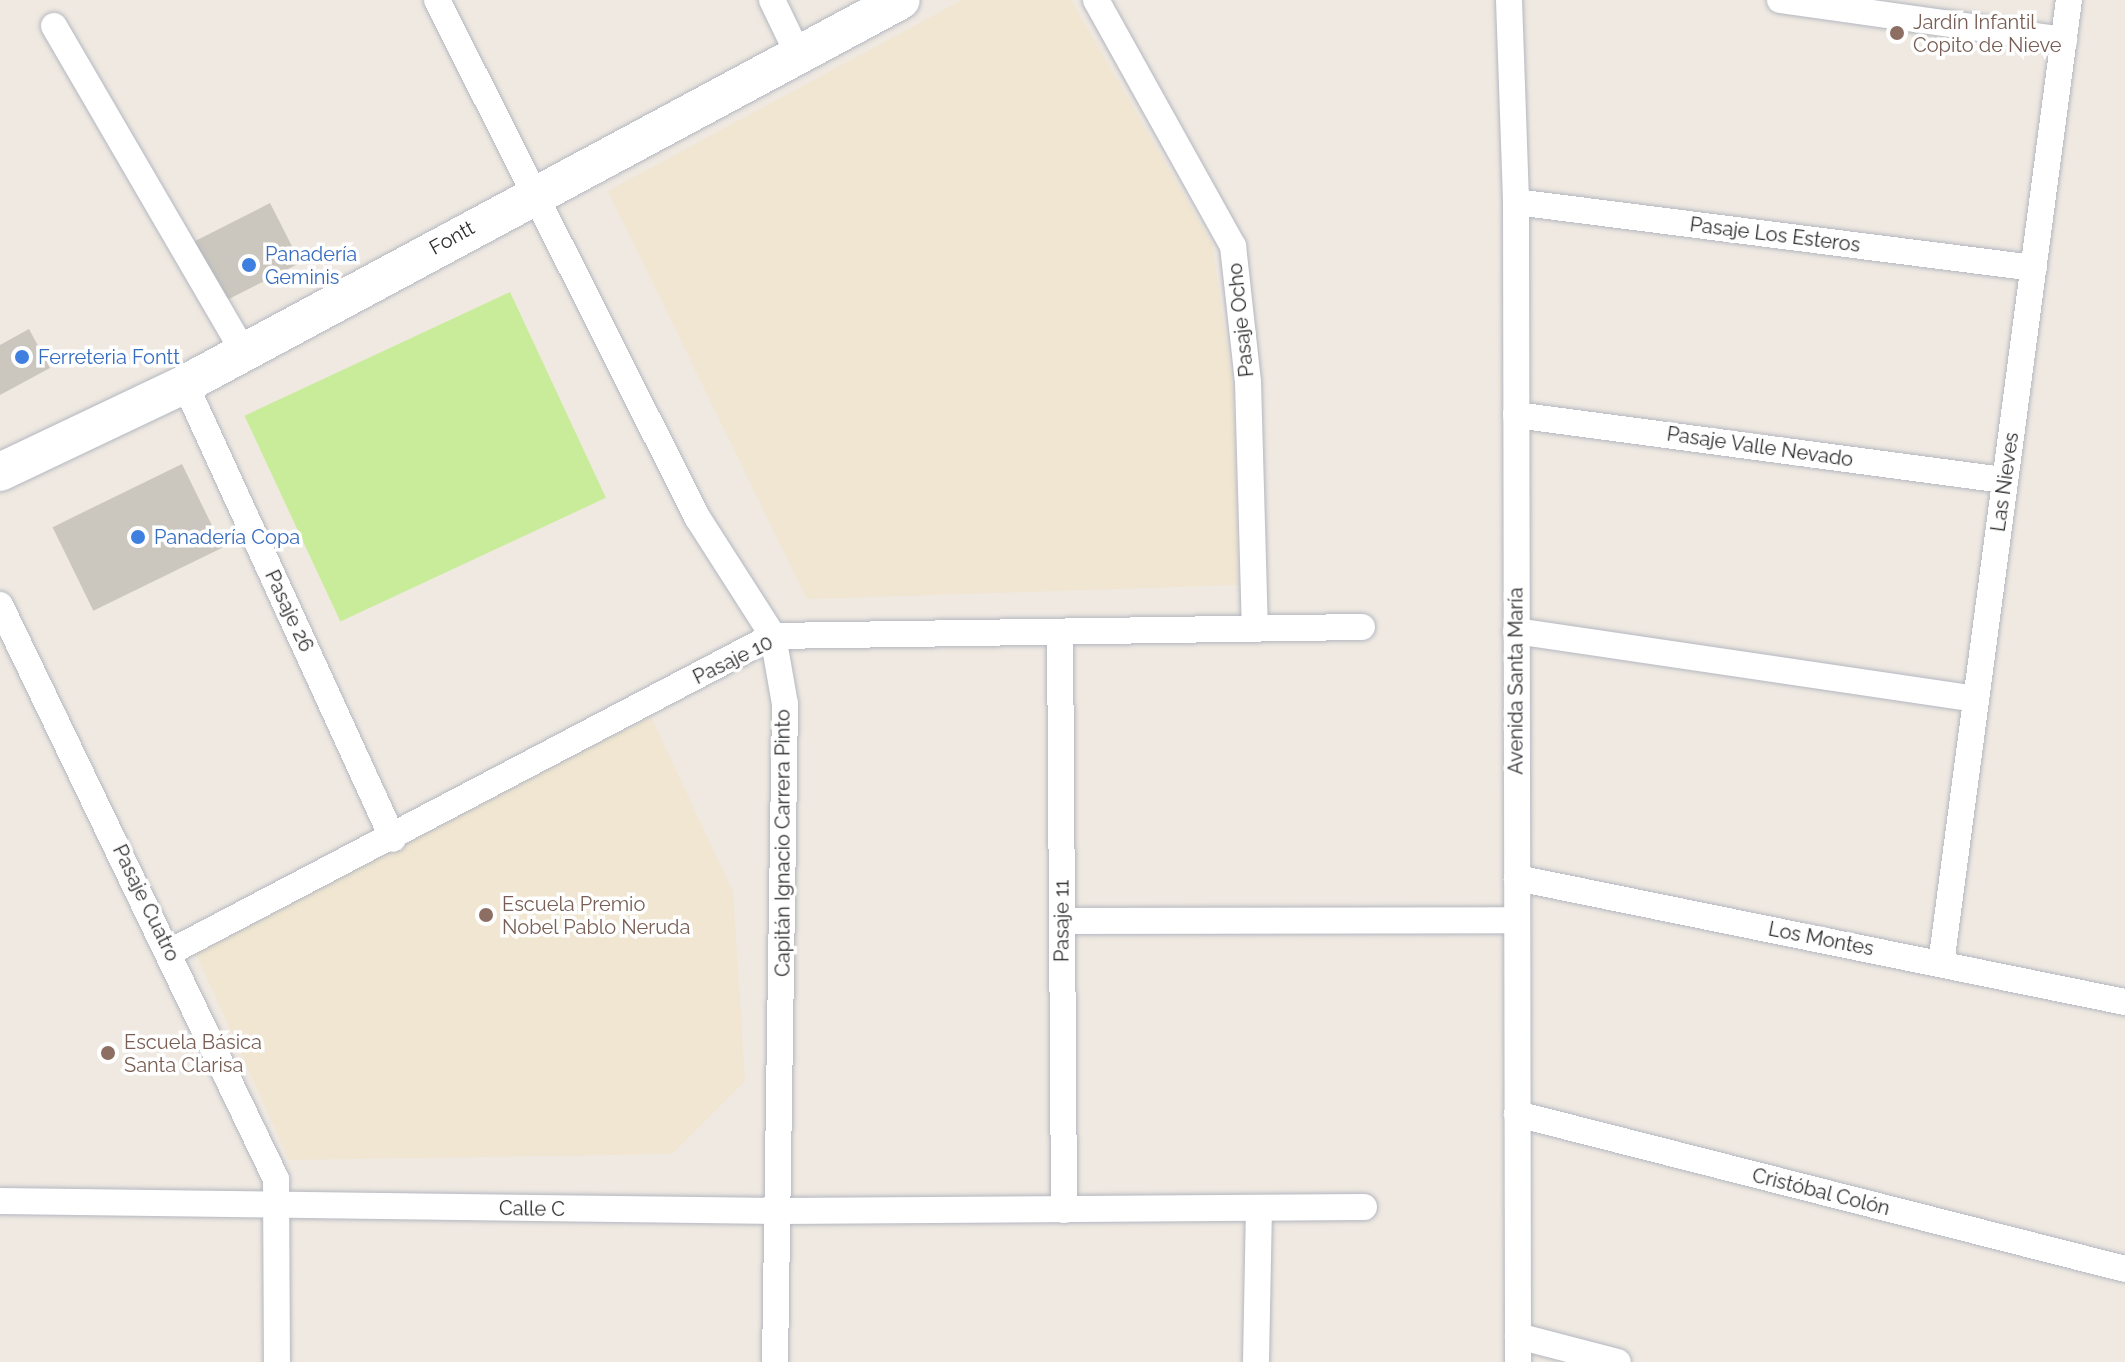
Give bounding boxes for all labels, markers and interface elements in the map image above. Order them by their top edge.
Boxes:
place label: Jardín Infantil Copito de Nieve [1913,10,2061,57]
marker: Jardín Infantil Copito de Nieve [1888,24,1906,42]
street label: Pasaje Los Esteros [1688,213,1862,257]
street label: Fontt [425,216,479,260]
place label: Panadería Geminis [265,242,357,289]
marker: Panadería Geminis [240,256,258,274]
street label: Pasaje Ocho [1223,262,1259,378]
place label: Ferreteria Fontt [38,345,180,369]
marker: Ferreteria Fontt [13,348,31,366]
street label: Pasaje Valle Nevado [1665,422,1855,472]
street label: Las Nieves [1986,431,2024,533]
place label: Panadería Copa [154,525,300,549]
marker: Panadería Copa [129,528,147,546]
street label: Pasaje 26 [260,566,318,656]
street label: Avenida Santa María [1504,587,1528,775]
street label: Pasaje 10 [689,630,777,690]
street label: Capitán Ignacio Carrera Pinto [771,709,795,977]
street label: Pasaje Cuatro [107,841,185,965]
street label: Pasaje 11 [1050,880,1074,962]
place label: Escuela Premio Nobel Pablo Neruda [502,892,691,939]
marker: Escuela Premio Nobel Pablo Neruda [477,906,495,924]
street label: Los Montes [1766,917,1876,961]
place label: Escuela Básica Santa Clarisa [124,1030,262,1077]
marker: Escuela Básica Santa Clarisa [99,1044,117,1062]
street label: Cristóbal Colón [1749,1163,1893,1221]
street label: Calle C [499,1196,565,1222]

